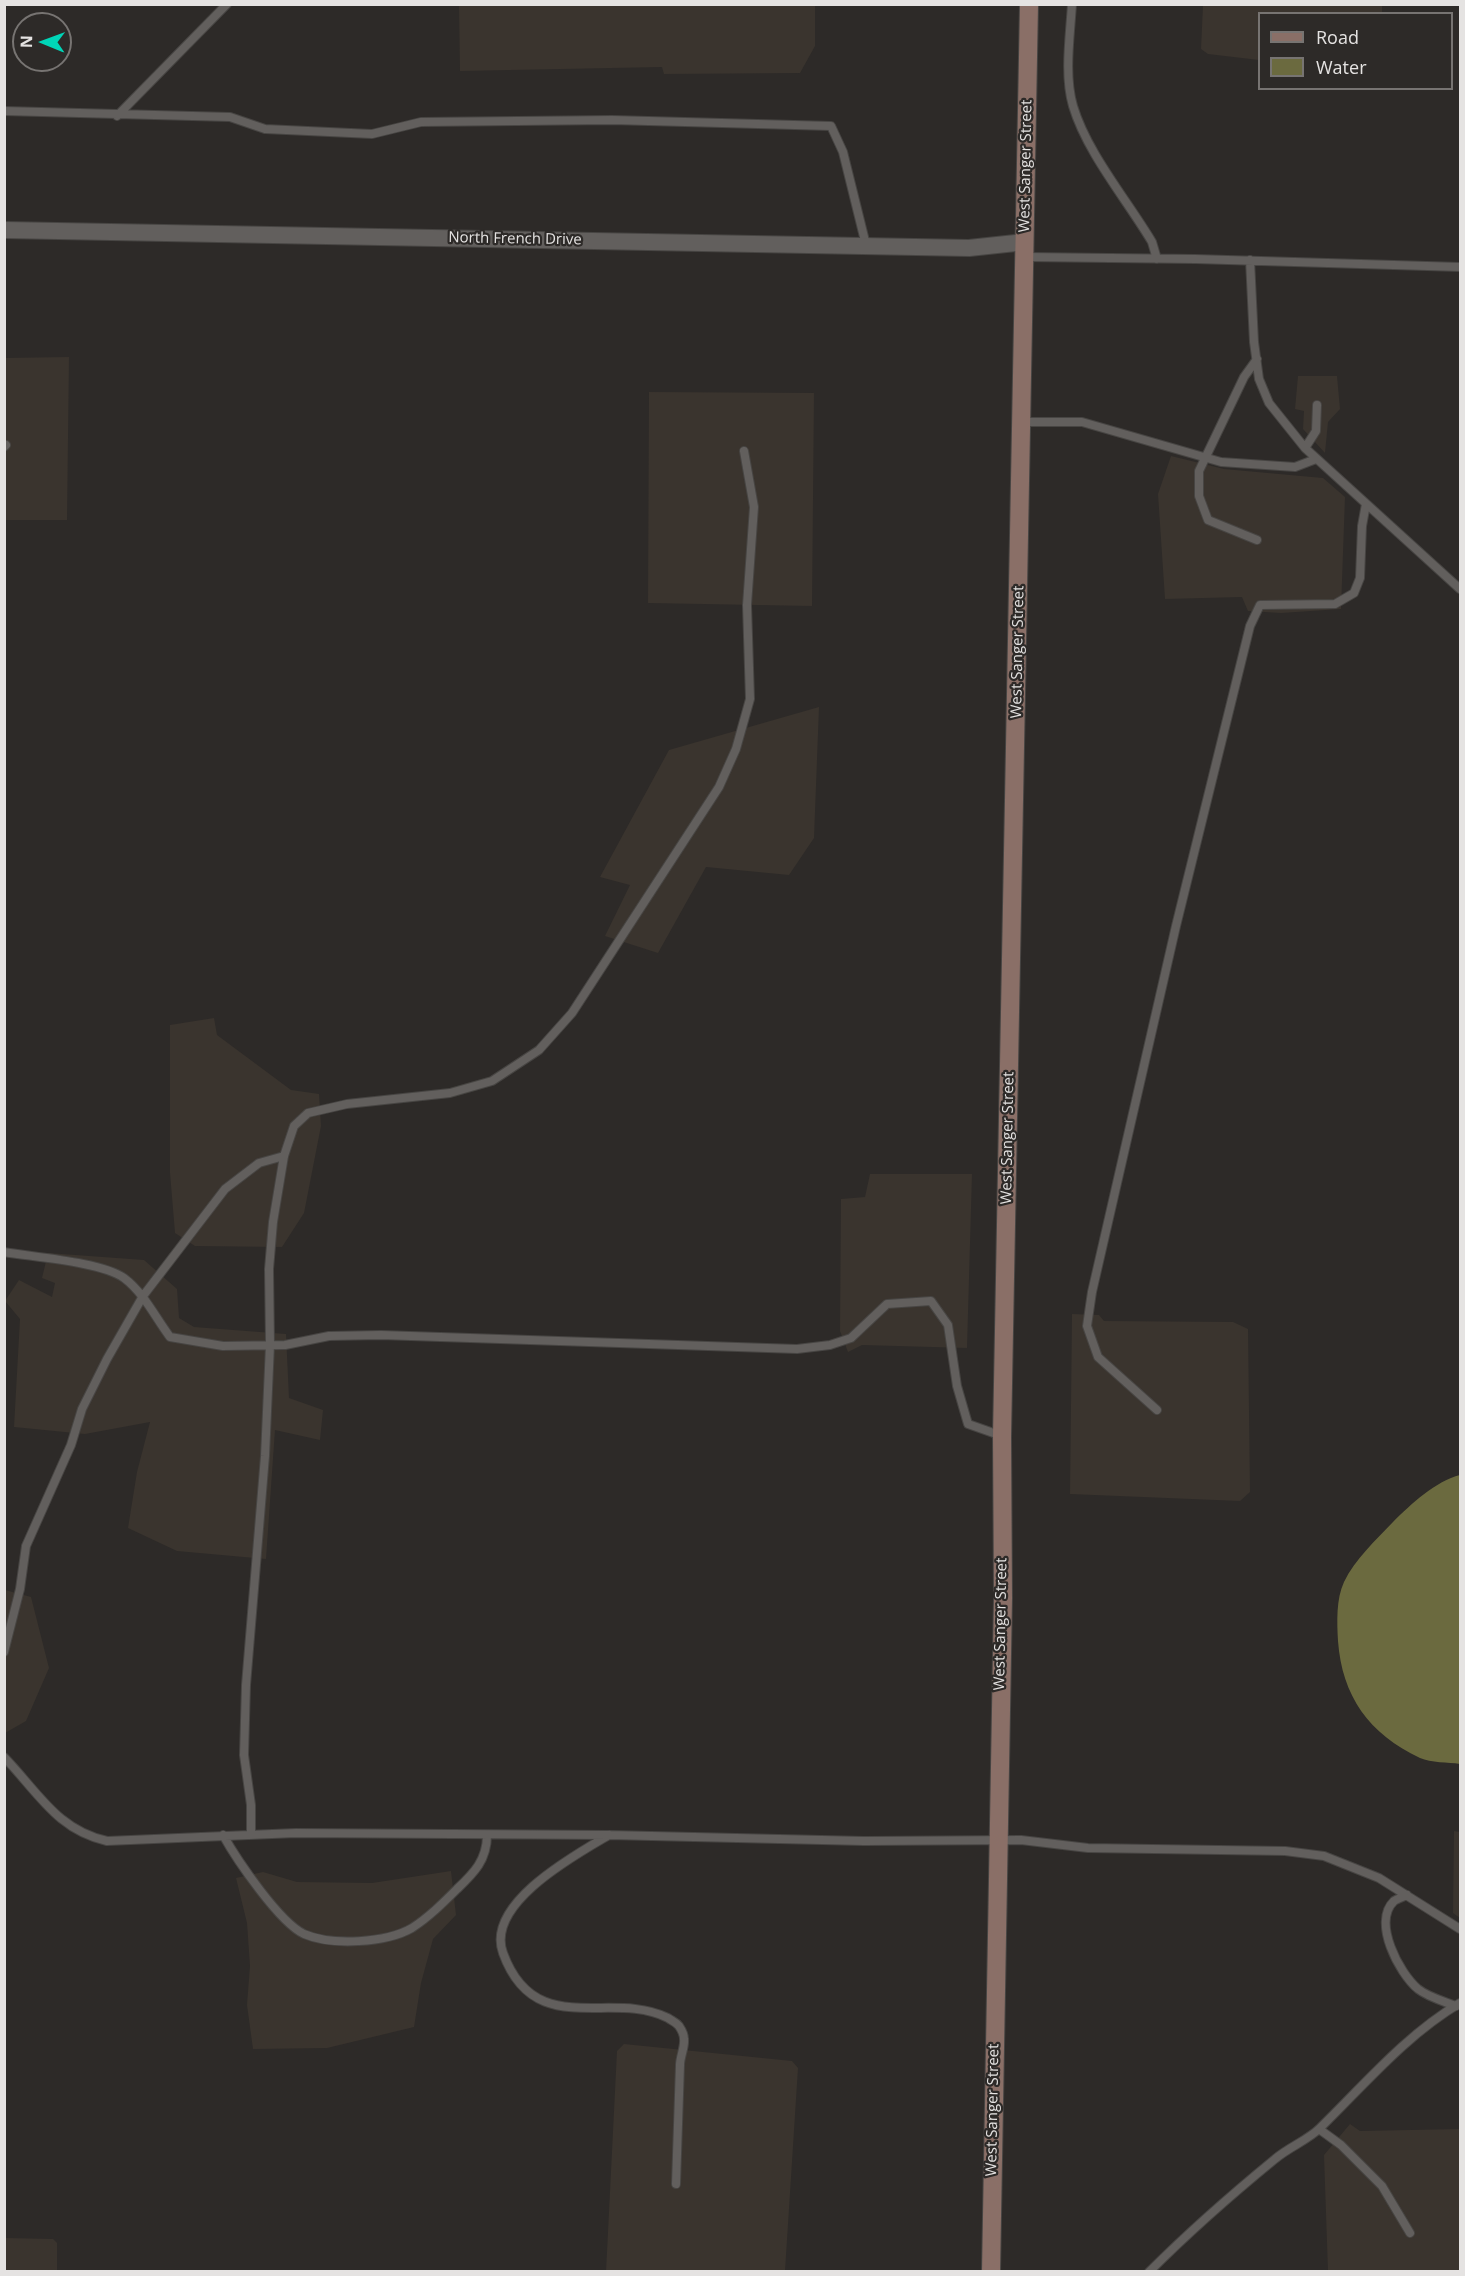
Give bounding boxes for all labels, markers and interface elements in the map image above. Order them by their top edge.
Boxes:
north arrow [12,12,72,72]
legend [1258,12,1453,90]
text: Road [1316,25,1359,49]
text: N [15,35,37,48]
text: Water [1316,55,1367,79]
street label: West Sanger Street [1016,99,1036,233]
street label: North French Drive [448,229,582,249]
street label: West Sanger Street [1008,585,1028,719]
street label: West Sanger Street [998,1071,1018,1205]
street label: West Sanger Street [991,1557,1011,1691]
street label: West Sanger Street [983,2043,1003,2177]

